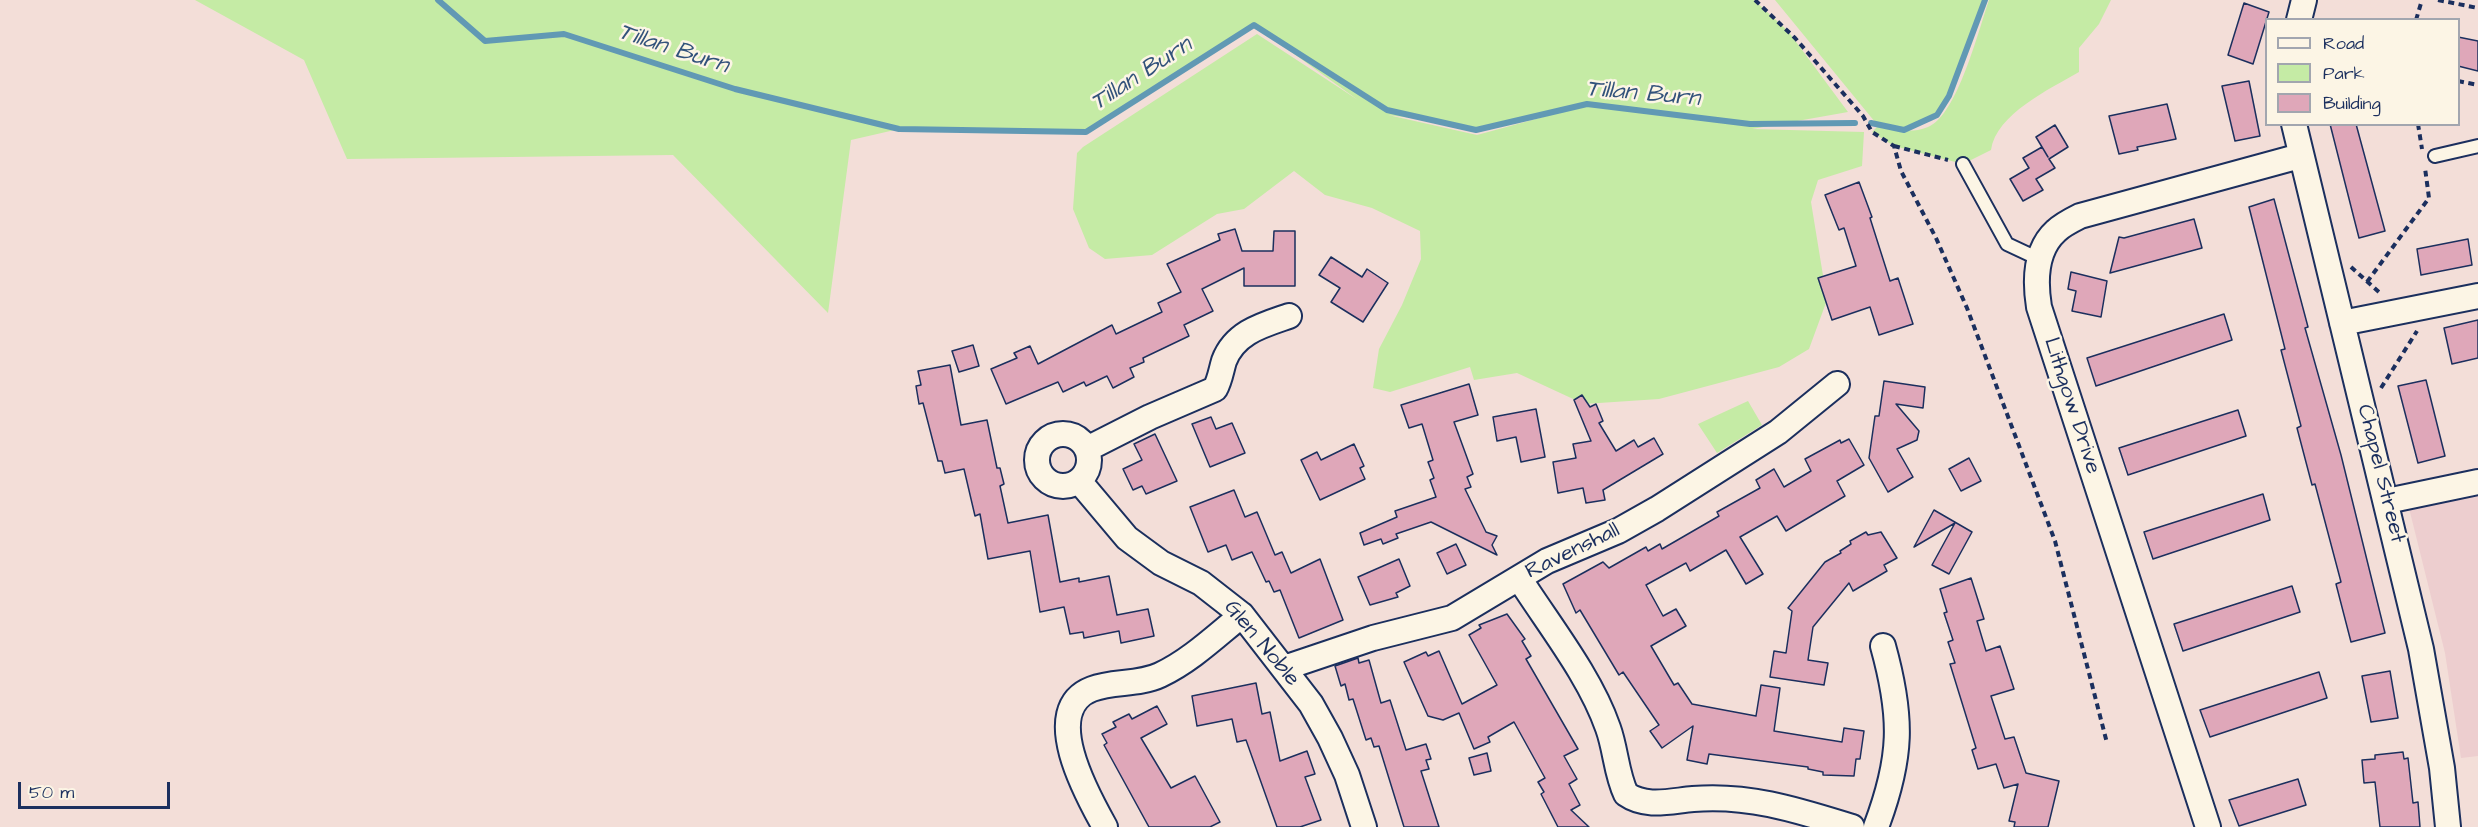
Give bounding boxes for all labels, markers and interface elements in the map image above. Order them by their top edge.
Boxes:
legend [2265,18,2460,126]
water label: Tillan Burn [614,19,732,81]
text: Road [2323,31,2364,56]
water label: Tillan Burn [1086,32,1198,118]
text: Park [2323,61,2365,86]
water label: Tillan Burn [1585,76,1701,114]
text: Building [2323,91,2381,116]
street label: Lithgow Drive [2037,335,2105,477]
street label: Chapel Street [2350,402,2410,546]
street label: Ravenshall [1522,518,1624,586]
street label: Glen Noble [1217,596,1305,692]
scale bar [21,770,172,808]
text: 50 m [29,780,74,805]

